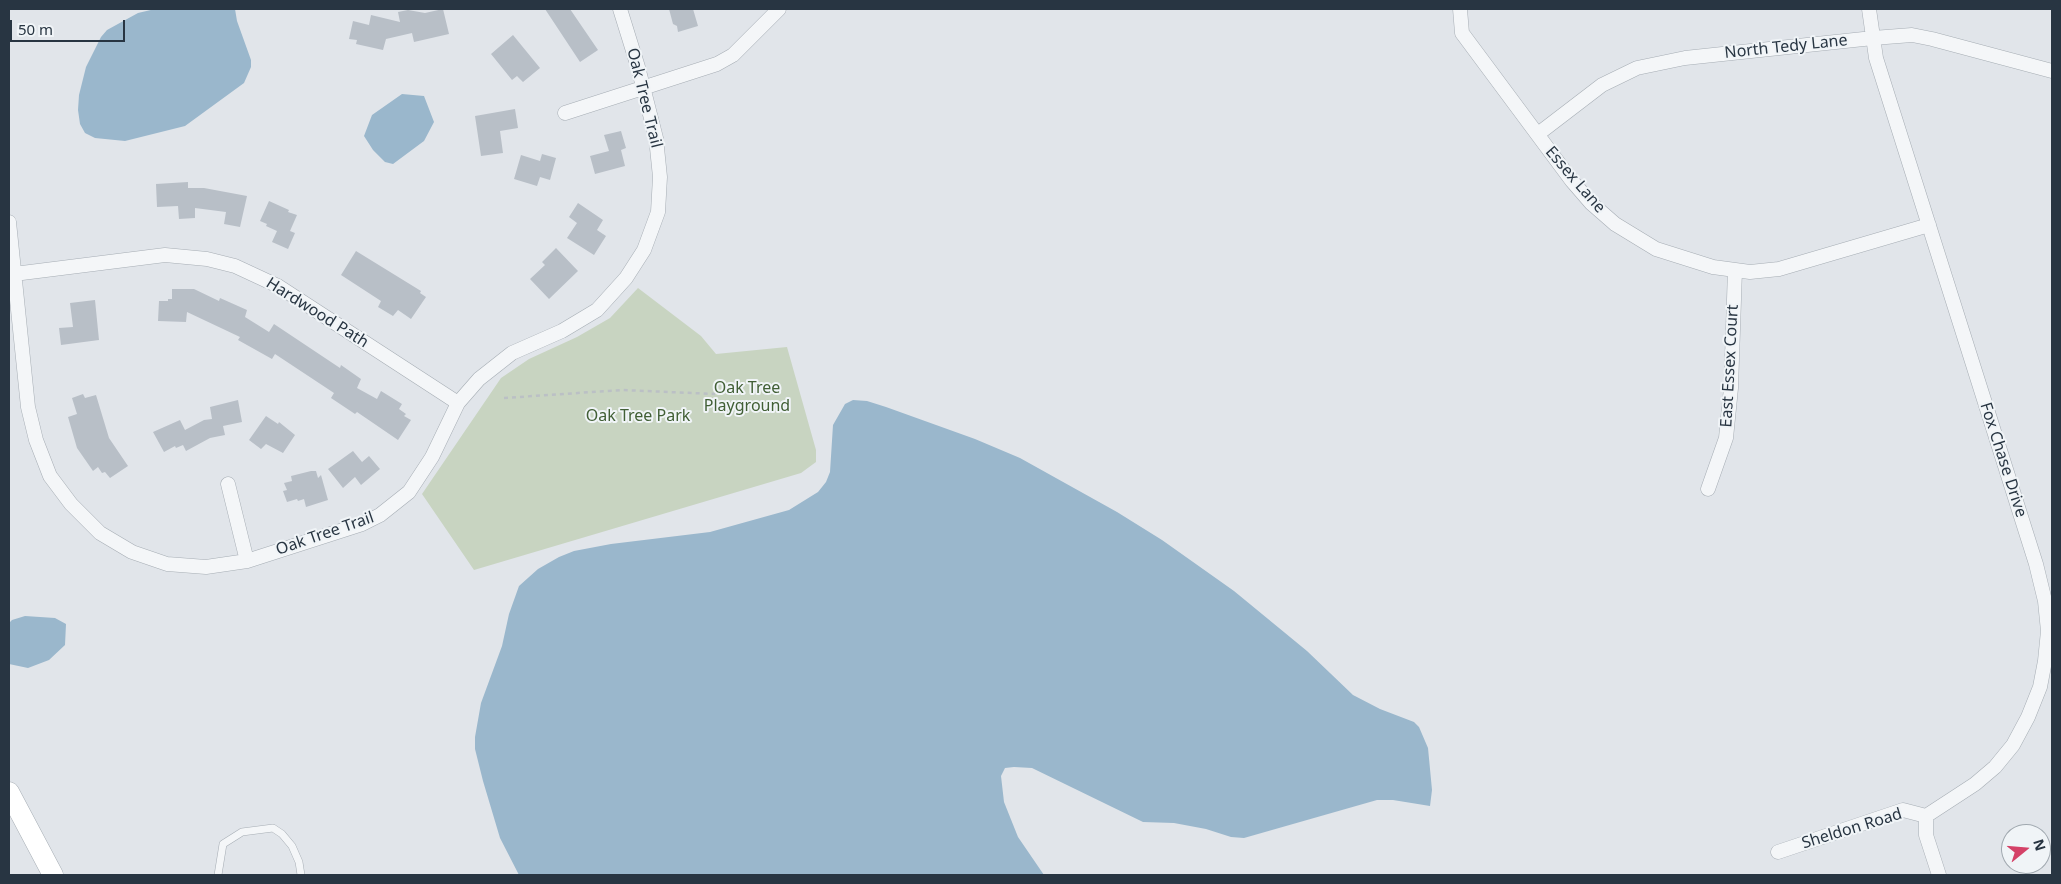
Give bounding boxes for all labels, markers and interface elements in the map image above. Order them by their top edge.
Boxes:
scale bar [12,10,128,42]
text: 50 m [18,19,53,39]
street label: North Tedy Lane [1724,31,1848,63]
street label: Oak Tree Trail [622,46,666,150]
street label: Essex Lane [1541,143,1609,217]
street label: Hardwood Path [262,274,372,352]
street label: East Essex Court [1717,304,1743,428]
park label: Oak Tree Playground [704,378,790,416]
street label: Fox Chase Drive [1975,400,2031,520]
park label: Oak Tree Park [586,406,690,426]
street label: Oak Tree Trail [273,508,377,560]
street label: Sheldon Road [1800,805,1904,853]
north arrow [2001,824,2051,874]
text: N [2029,837,2051,853]

